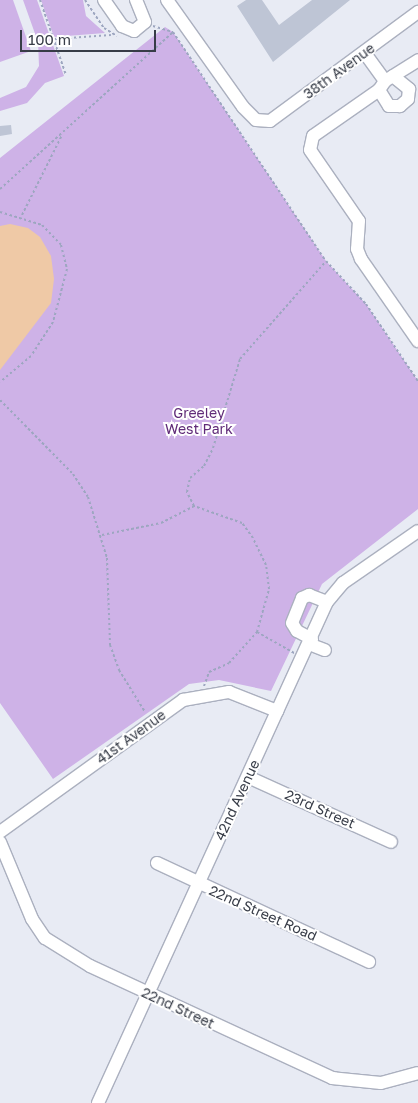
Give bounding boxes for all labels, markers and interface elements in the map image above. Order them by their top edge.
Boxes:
scale bar [22,20,159,52]
text: 100 m [28,30,71,48]
street label: 38th Avenue [300,40,378,102]
park label: Greeley West Park [165,405,233,438]
street label: 41st Avenue [93,706,169,768]
street label: 42nd Avenue [211,757,263,843]
street label: 23rd Street [282,786,358,832]
street label: 22nd Street Road [207,882,319,944]
street label: 22nd Street [139,984,217,1032]

